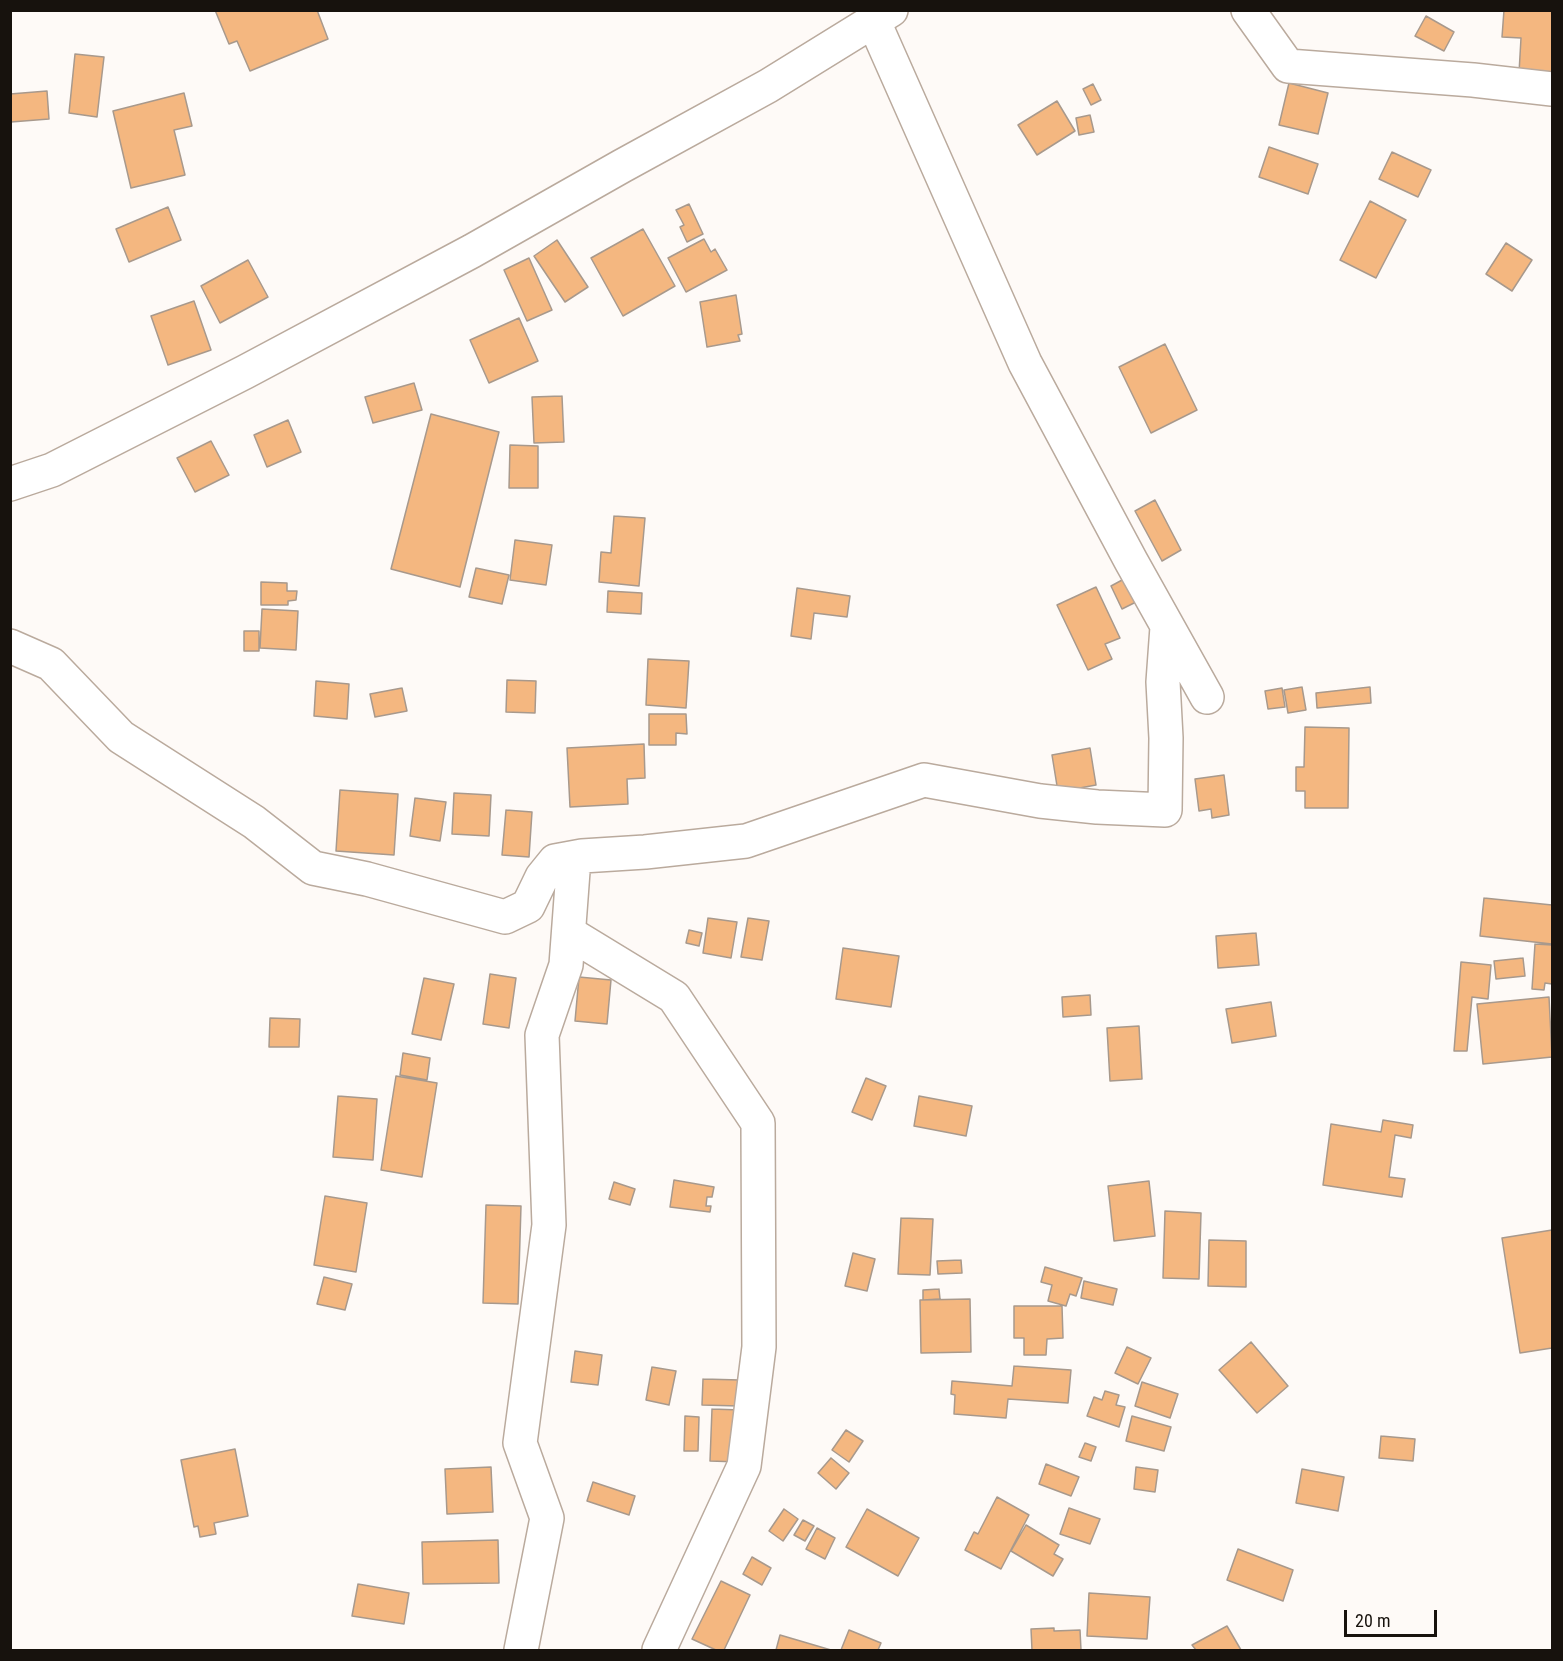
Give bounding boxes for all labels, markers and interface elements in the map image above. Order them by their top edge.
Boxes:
scale bar [1347,1598,1440,1636]
text: 20 m [1355,1610,1390,1631]

